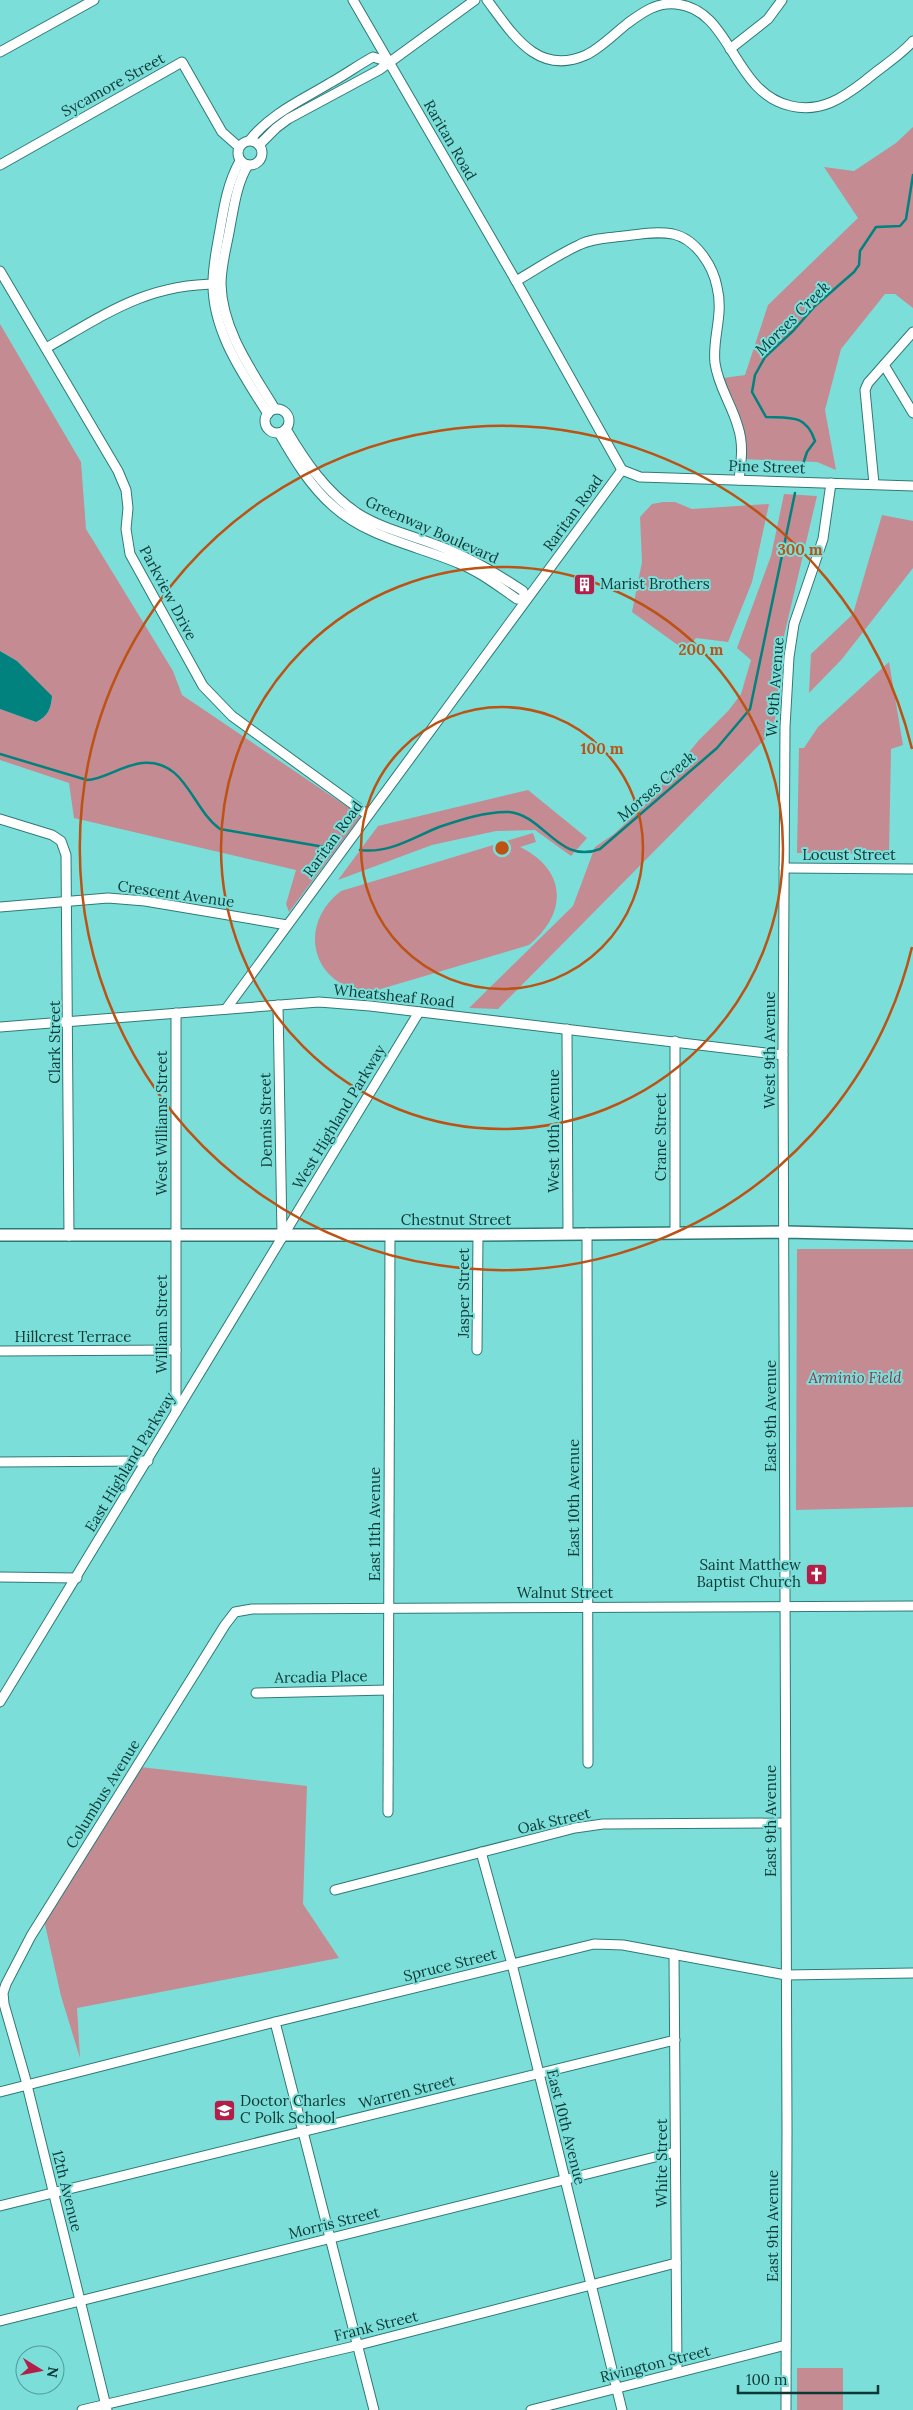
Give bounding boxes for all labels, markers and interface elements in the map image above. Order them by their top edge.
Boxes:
street label: Sycamore Street [58,48,168,121]
street label: Raritan Road [420,96,481,183]
water label: Morses Creek [751,277,833,359]
street label: Pine Street [728,456,806,477]
street label: Raritan Road [539,471,607,554]
street label: Greenway Boulevard [363,492,502,567]
text: 300 m [777,540,823,559]
street label: Parkview Drive [136,542,201,643]
building icon: Marist Brothers [572,572,596,596]
place label: Marist Brothers [600,574,710,593]
street label: W. 9th Avenue [762,636,787,737]
text: 200 m [679,640,724,659]
text: 100 m [581,739,624,758]
water label: Morses Creek [613,747,699,825]
street label: Raritan Road [299,797,367,880]
centre of rings [493,839,511,857]
street label: Locust Street [802,845,896,864]
street label: Crescent Avenue [117,876,236,911]
street label: Wheatsheaf Road [333,980,455,1011]
street label: West 9th Avenue [760,991,779,1109]
street label: Clark Street [45,1000,64,1084]
street label: West Highland Parkway [288,1041,389,1192]
street label: West Williams Street [152,1050,171,1196]
street label: West 10th Avenue [544,1069,563,1193]
street label: Dennis Street [255,1072,276,1168]
street label: Crane Street [651,1093,670,1181]
street label: Chestnut Street [401,1210,512,1229]
street label: Jasper Street [454,1248,473,1339]
street label: William Street [152,1274,171,1373]
street label: Hillcrest Terrace [15,1327,131,1346]
street label: East 9th Avenue [761,1360,780,1472]
park label: Arminio Field [807,1368,902,1387]
street label: East Highland Parkway [80,1388,179,1535]
street label: East 10th Avenue [564,1439,583,1557]
street label: East 11th Avenue [365,1467,384,1581]
place label: Saint Matthew Baptist Church [696,1555,801,1591]
church icon: Saint Matthew Baptist Church [805,1562,829,1586]
street label: Walnut Street [517,1583,613,1602]
street label: Arcadia Place [273,1666,368,1687]
street label: Columbus Avenue [61,1736,144,1852]
street label: East 9th Avenue [761,1765,780,1877]
street label: Oak Street [516,1803,592,1838]
street label: Spruce Street [401,1944,499,1985]
street label: East 10th Avenue [543,2067,590,2187]
street label: Warren Street [357,2070,457,2113]
place label: Doctor Charles C Polk School [240,2091,346,2127]
school or university icon: Doctor Charles C Polk School [212,2098,236,2122]
street label: White Street [652,2118,671,2208]
street label: 12th Avenue [48,2148,87,2234]
street label: East 9th Avenue [763,2170,782,2282]
street label: Morris Street [286,2202,382,2243]
street label: Frank Street [332,2306,420,2345]
street label: Rivington Street [598,2341,712,2386]
north arrow [15,2345,65,2395]
scale bar [738,2362,878,2394]
text: N [43,2365,63,2379]
text: 100 m [746,2370,787,2389]

